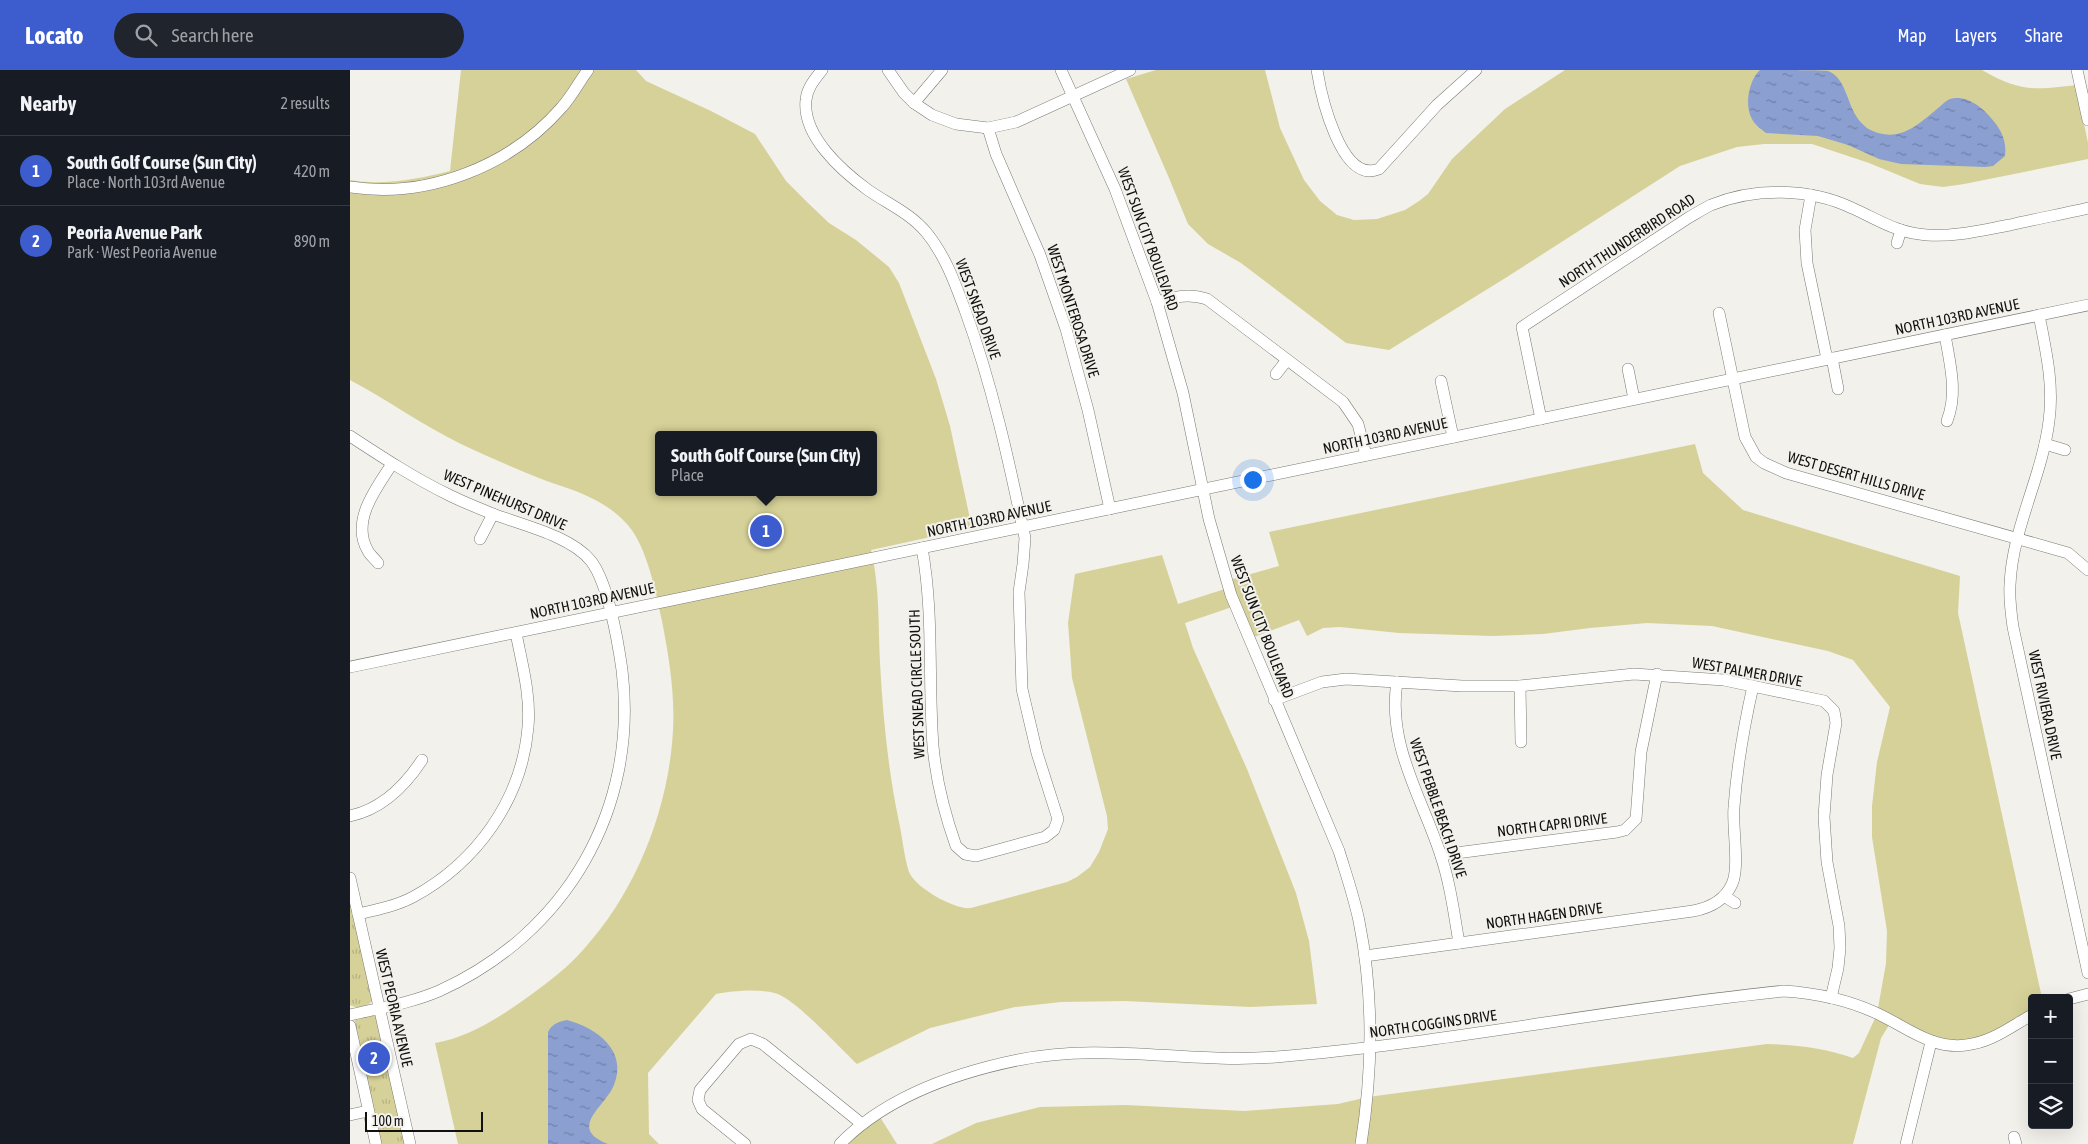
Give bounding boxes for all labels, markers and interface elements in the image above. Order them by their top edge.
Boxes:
search box [114,13,464,58]
icon: search [132,21,160,49]
text: Locato [25,22,84,49]
text: Search here [172,24,254,46]
text: Map [1897,25,1926,46]
text: Layers [1954,25,1997,46]
text: Share [2025,25,2063,46]
text: Nearby [20,91,76,115]
text: 2 results [280,94,330,112]
text: South Golf Course (Sun City) [67,151,257,173]
text: 1 [32,162,40,180]
text: 420 m [294,162,330,180]
street label: WEST SUN CITY BOULEVARD [1115,165,1182,313]
text: Place · North 103rd Avenue [67,173,225,191]
street label: NORTH THUNDERBIRD ROAD [1556,190,1698,291]
text: Peoria Avenue Park [67,221,202,243]
text: 2 [32,232,40,250]
text: 890 m [294,232,330,250]
text: Park · West Peoria Avenue [67,243,217,261]
street label: WEST MONTEROSA DRIVE [1044,243,1103,380]
street label: WEST SNEAD DRIVE [953,257,1005,362]
street label: NORTH 103RD AVENUE [1893,295,2021,338]
street label: NORTH 103RD AVENUE [1321,414,1449,457]
popup [655,431,877,496]
text: South Golf Course (Sun City) [671,444,861,466]
street label: WEST DESERT HILLS DRIVE [1786,448,1927,503]
street label: WEST PINEHURST DRIVE [441,466,570,533]
text: Place [671,466,704,484]
your location [1240,467,1266,493]
street label: NORTH 103RD AVENUE [925,497,1053,540]
pin: 1 [750,512,782,550]
street label: WEST SUN CITY BOULEVARD [1227,553,1298,701]
street label: NORTH 103RD AVENUE [528,579,656,622]
street label: WEST SNEAD CIRCLE SOUTH [905,609,928,759]
street label: WEST RIVIERA DRIVE [2026,649,2066,762]
street label: WEST PALMER DRIVE [1691,653,1804,690]
street label: WEST PEBBLE BEACH DRIVE [1407,736,1471,880]
street label: NORTH CAPRI DRIVE [1496,809,1609,840]
street label: NORTH HAGEN DRIVE [1485,899,1604,932]
street label: WEST PEORIA AVENUE [373,947,416,1069]
map controls [2028,994,2073,1129]
button: + [2028,994,2073,1039]
street label: NORTH COGGINS DRIVE [1368,1006,1498,1041]
pin: 2 [358,1039,390,1077]
button: − [2028,1039,2073,1084]
button: layers [2028,1084,2073,1129]
scale bar [365,1109,482,1132]
text: 100 m [372,1113,404,1129]

